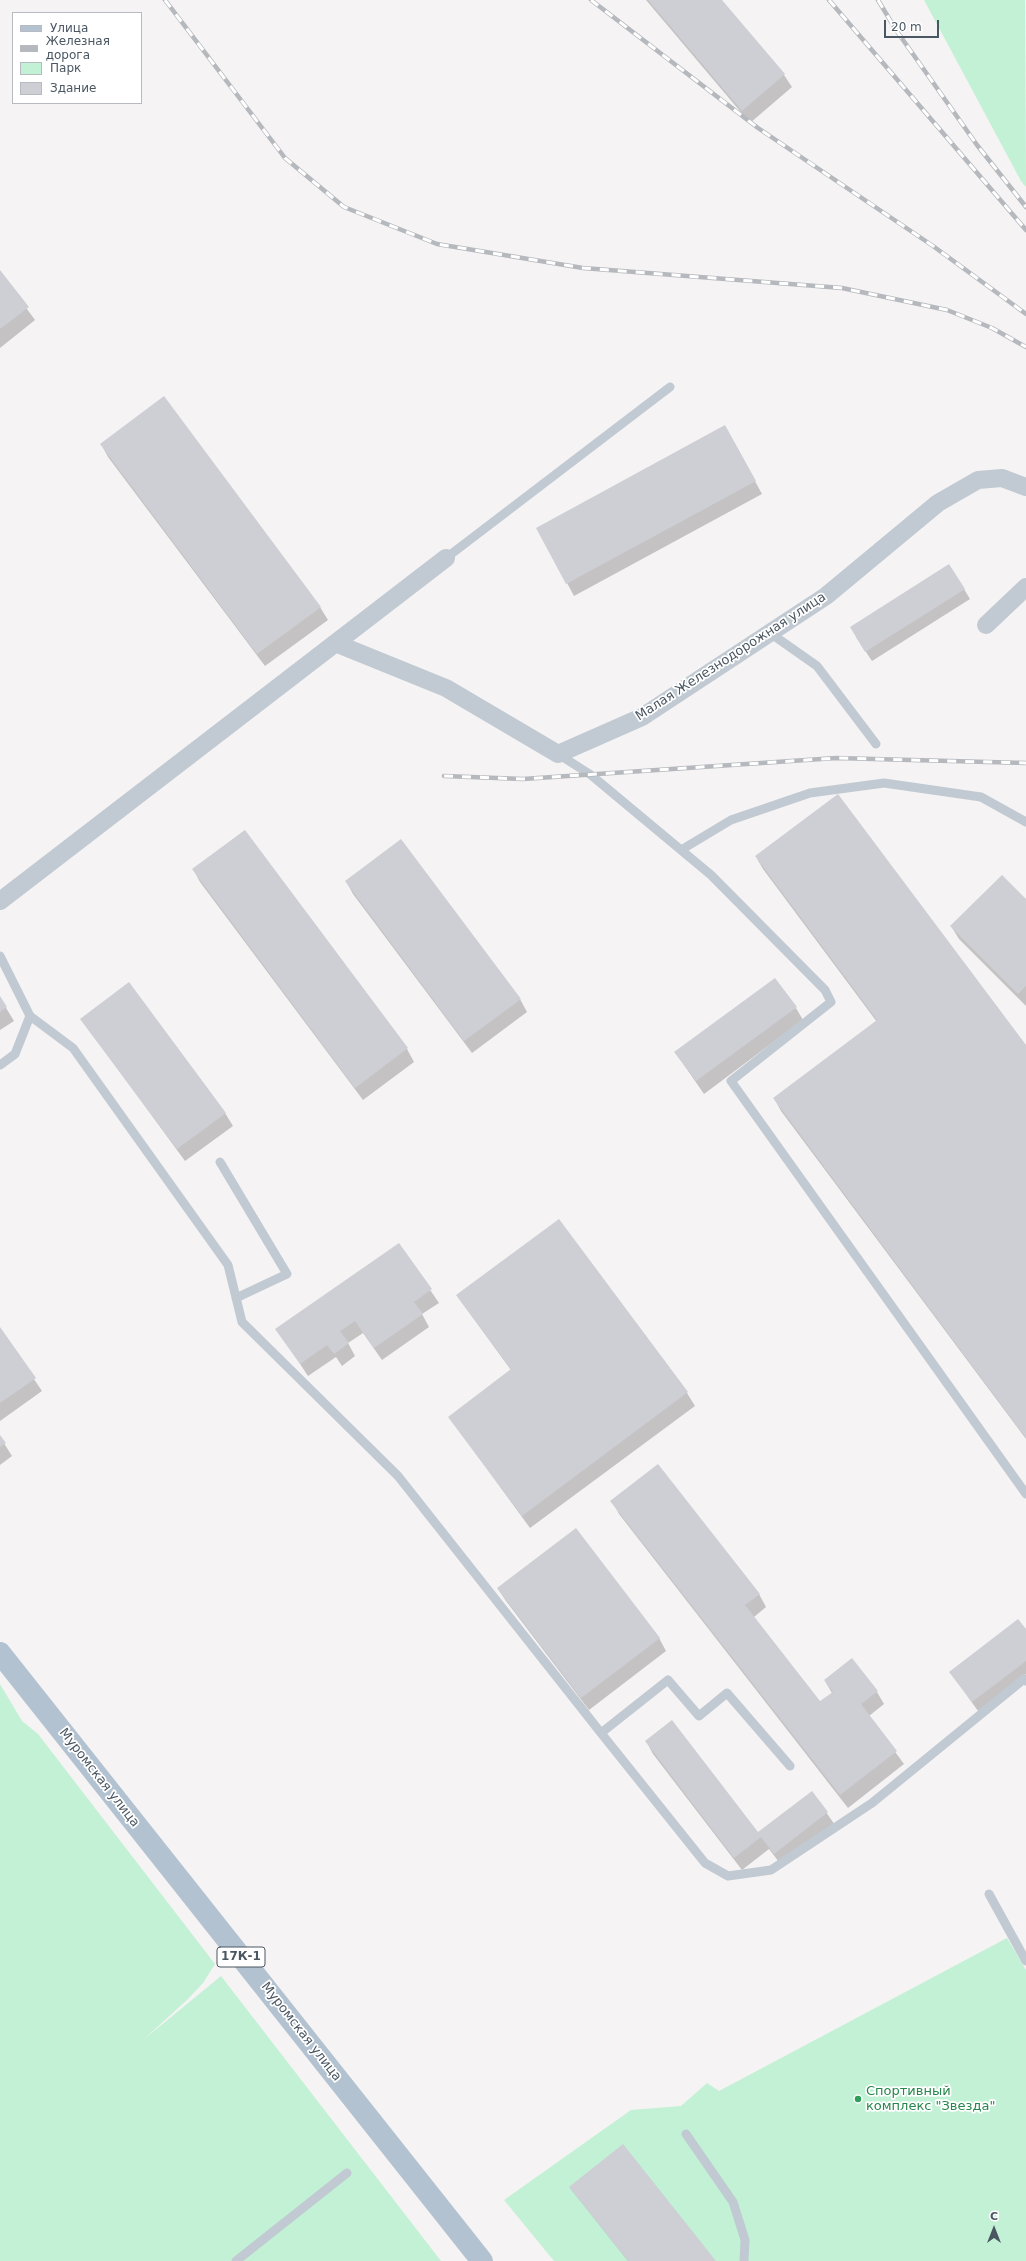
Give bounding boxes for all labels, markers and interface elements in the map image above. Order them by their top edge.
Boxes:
legend [12,12,142,104]
scale bar [886,12,941,38]
text: 20 m [891,20,922,34]
text: Улица [50,21,88,35]
text: Железная дорога [46,34,110,62]
text: Парк [50,61,81,75]
text: Здание [50,81,96,95]
street label: Малая Железнодорожная улица [633,590,829,724]
street label: Муромская улица [56,1725,142,1831]
road number: 17К-1 [217,1947,265,1967]
street label: Муромская улица [258,1979,344,2085]
place label: Спортивный комплекс "Звезда" [866,2084,995,2115]
marker: Спортивный комплекс "Звезда" [853,2094,863,2104]
north arrow [974,2209,1014,2249]
text: С [990,2210,998,2223]

